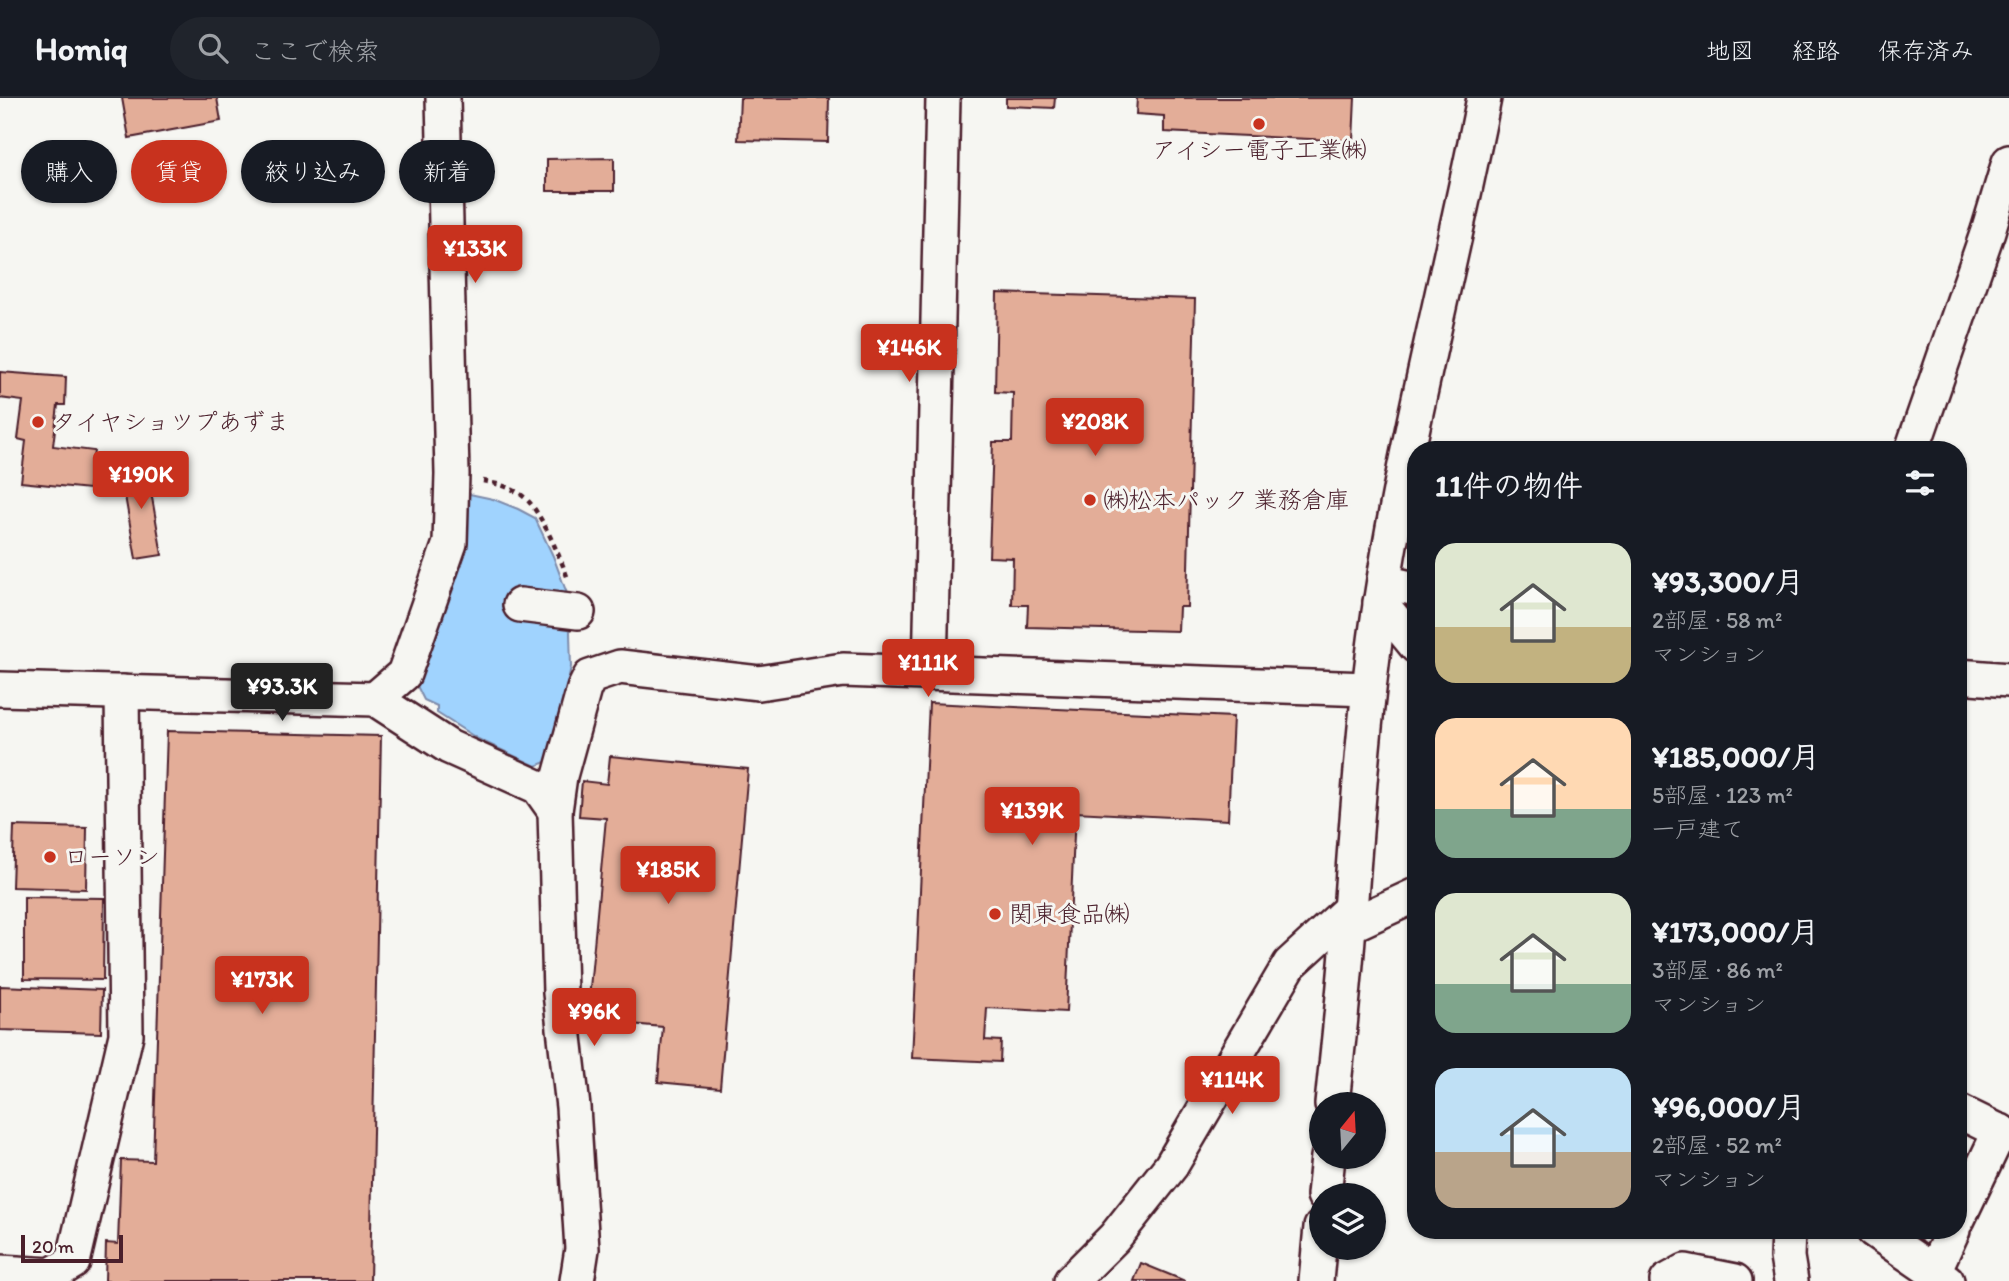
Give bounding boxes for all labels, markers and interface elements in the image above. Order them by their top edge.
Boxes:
search box [170,17,660,80]
text: Homiq [35,29,128,68]
icon: search [194,29,232,67]
text: ここで検索 [250,35,380,67]
text: 地図 [1706,36,1754,65]
text: 経路 [1792,36,1840,65]
text: 保存済み [1878,36,1974,65]
marker: アイシー電子工業㈱ [1251,116,1267,132]
place label: アイシー電子工業㈱ [1152,135,1366,164]
chip: 購入 [21,140,117,203]
chip: 賃貸 [131,140,227,203]
chip: 絞り込み [241,140,385,203]
chip: 新着 [399,140,495,203]
pin: ¥133K [426,226,524,285]
text: ¥133K [443,234,507,262]
pin: ¥146K [860,324,958,384]
text: ¥146K [877,333,941,361]
pin: ¥208K [1046,398,1144,458]
place label: タイヤショツプあずま [52,407,290,436]
text: ¥208K [1062,407,1128,435]
marker: タイヤショツプあずま [30,414,46,430]
pin: ¥190K [92,452,190,511]
text: ¥190K [109,460,173,488]
icon: filters [1901,464,1939,502]
text: 11件の物件 [1435,467,1583,504]
place label: ㈱松本パック 業務倉庫 [1104,485,1349,514]
marker: ㈱松本パック 業務倉庫 [1082,492,1098,508]
text: ¥93,300/月 [1652,563,1804,600]
icon: home [1491,571,1575,655]
text: 2部屋 · 58 m² [1652,606,1782,634]
pin: ¥111K [879,640,977,699]
text: マンション [1652,640,1766,668]
text: ¥111K [898,648,958,676]
pin: ¥93.3K [225,664,339,723]
text: ¥93.3K [247,672,317,700]
text: ¥185,000/月 [1652,738,1820,775]
icon: home [1491,746,1575,830]
text: 5部屋 · 123 m² [1652,781,1793,809]
pin: ¥139K [983,788,1081,847]
text: ¥139K [1001,796,1063,824]
text: 一戸建て [1652,815,1744,843]
place label: ローソン [64,842,160,871]
pin: ¥185K [619,846,717,906]
marker: ローソン [42,849,58,865]
text: ¥185K [637,855,699,883]
place label: 関東食品㈱ [1009,899,1129,928]
marker: 関東食品㈱ [987,906,1003,922]
text: ¥173,000/月 [1652,913,1819,950]
icon: home [1491,921,1575,1005]
pin: ¥173K [213,956,311,1016]
text: 3部屋 · 86 m² [1652,956,1783,984]
text: ¥173K [231,965,293,993]
pin: ¥96K [553,988,635,1048]
text: マンション [1652,990,1766,1018]
text: ¥96K [568,997,620,1025]
pin: ¥114K [1183,1056,1281,1116]
text: ¥114K [1201,1065,1263,1093]
text: ¥96,000/月 [1652,1088,1806,1125]
north arrow [1309,1092,1386,1169]
map controls [1309,1092,1386,1260]
icon: home [1491,1096,1575,1180]
text: 2部屋 · 52 m² [1652,1131,1782,1159]
text: マンション [1652,1165,1766,1193]
button: layers [1309,1183,1386,1260]
scale bar [21,1232,122,1264]
text: 20 m [32,1235,74,1258]

